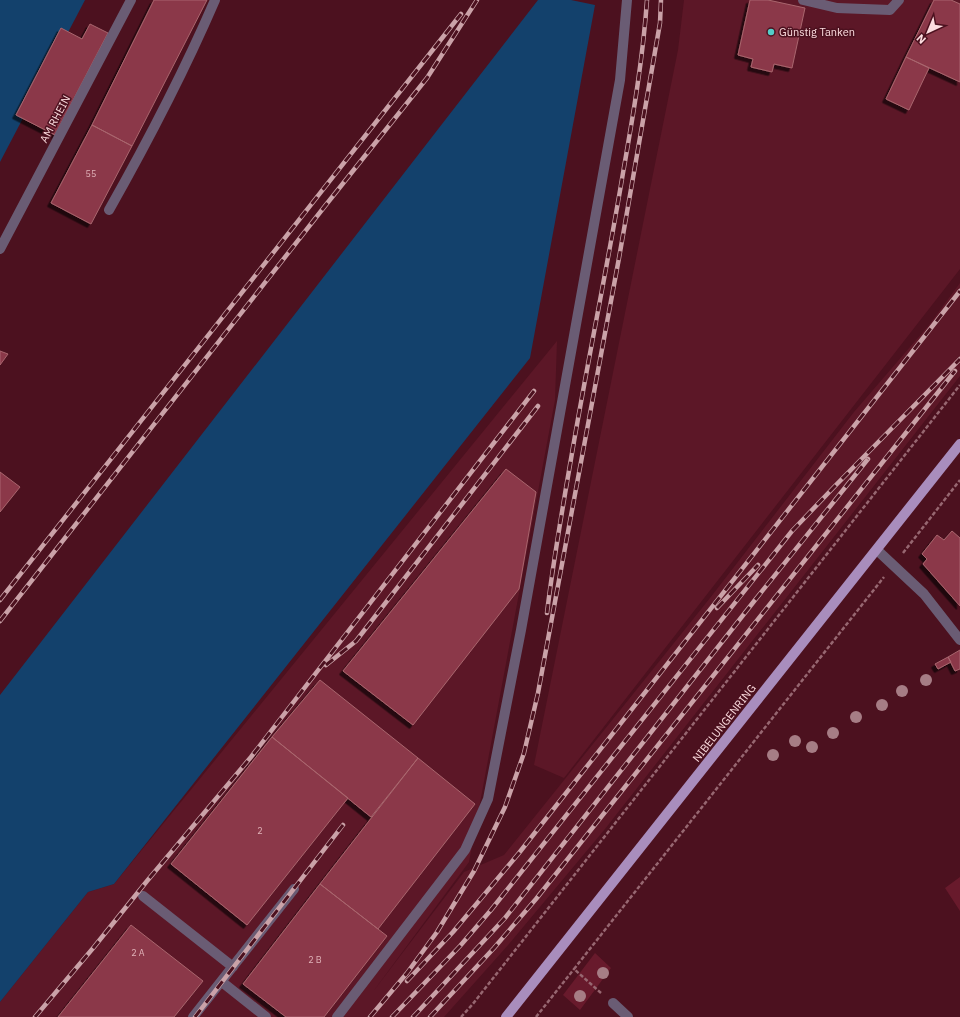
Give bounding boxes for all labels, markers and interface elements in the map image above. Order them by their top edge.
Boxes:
north arrow [908,12,948,52]
place label: Günstig Tanken [779,25,855,39]
marker: Günstig Tanken [766,27,776,37]
text: N [913,31,929,47]
street label: AM RHEIN [37,93,73,145]
house number: 55 [86,168,96,179]
street label: NIBELUNGENRING [689,681,759,765]
house number: 2 [257,825,263,836]
house number: 2 A [131,947,145,958]
house number: 2 B [308,954,322,965]

